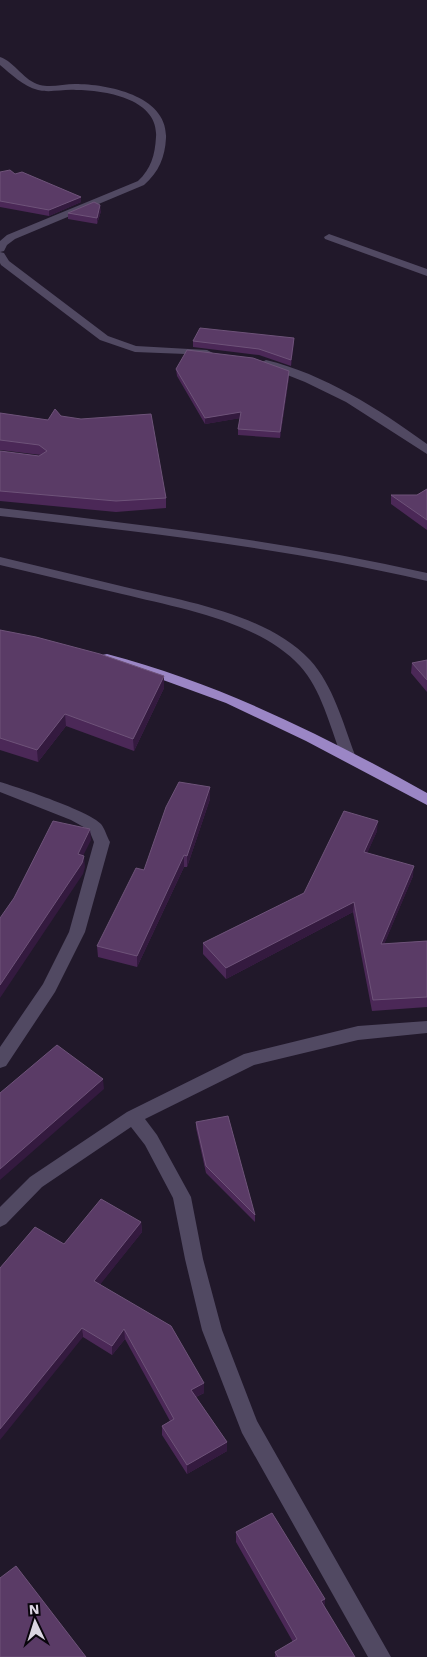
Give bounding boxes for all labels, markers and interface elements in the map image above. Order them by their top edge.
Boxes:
north arrow [10,1597,60,1647]
text: N [28,1601,40,1617]

